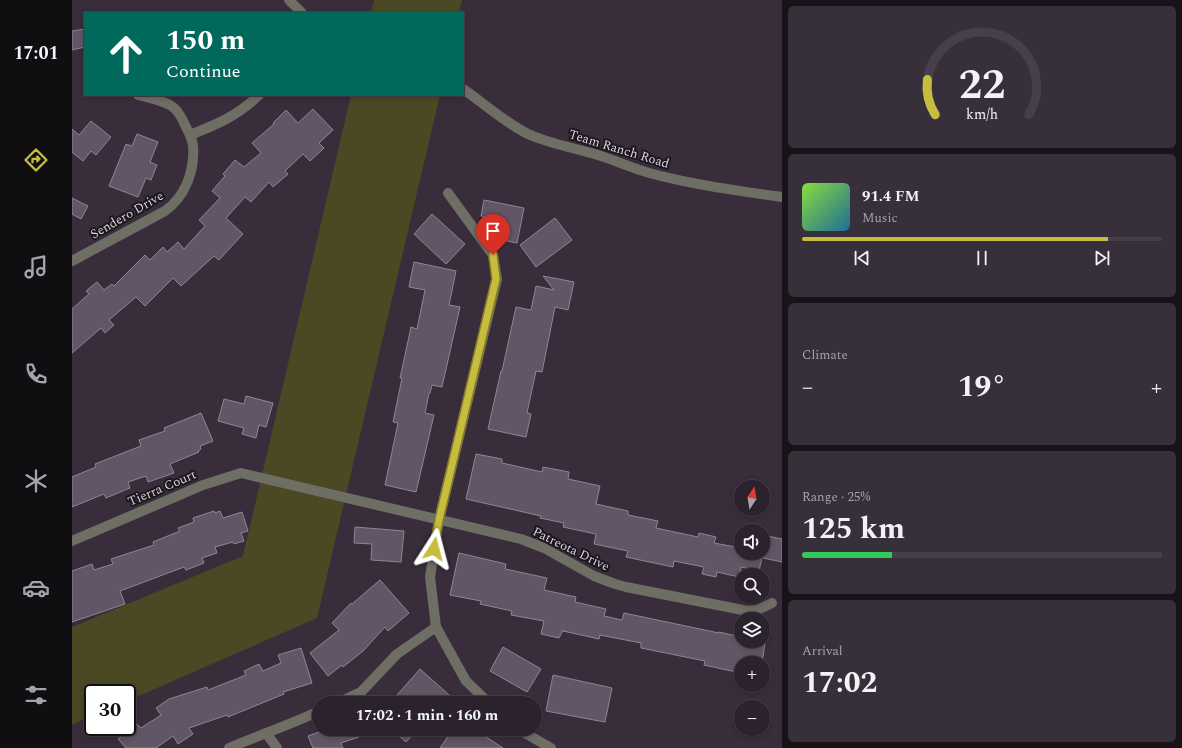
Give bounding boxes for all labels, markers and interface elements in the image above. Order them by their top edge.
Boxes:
text: 150 m [166,19,245,62]
icon: ahead [100,28,152,80]
text: 17:01 [13,40,59,67]
text: 22 [959,54,1005,117]
text: Continue [166,58,241,85]
text: km/h [966,104,998,126]
street label: Team Ranch Road [566,124,672,174]
icon: directions [22,146,50,174]
text: 91.4 FM [862,185,919,208]
street label: Sendero Drive [87,186,167,244]
text: Music [862,208,898,228]
pin [476,214,510,255]
icon: arrive [482,220,504,242]
icon: previous [851,247,873,269]
icon: pause [971,247,993,269]
icon: next [1091,247,1113,269]
icon: music [22,253,50,281]
text: Climate [802,345,848,365]
icon: phone [22,360,50,388]
text: 19° [958,364,1006,410]
text: − [802,371,813,404]
text: + [1151,371,1162,404]
street label: Tierra Court [125,464,200,511]
icon: climate [22,467,50,495]
north arrow [734,480,770,516]
map controls [734,480,770,736]
text: Range · 25% [802,487,870,507]
text: 125 km [802,506,905,552]
street label: Patreota Drive [529,522,613,576]
button: sound [734,524,770,560]
position arrow [413,528,455,570]
button: search [734,568,770,604]
icon: car [22,574,50,602]
button: layers [734,612,770,648]
text: Arrival [802,641,843,661]
button: + [734,656,770,692]
text: 17:02 [802,660,877,706]
icon: filters [22,681,50,709]
speed limit sign: 30 [84,684,136,736]
button: − [734,700,770,736]
text: 17:02 · 1 min · 160 m [356,704,498,727]

